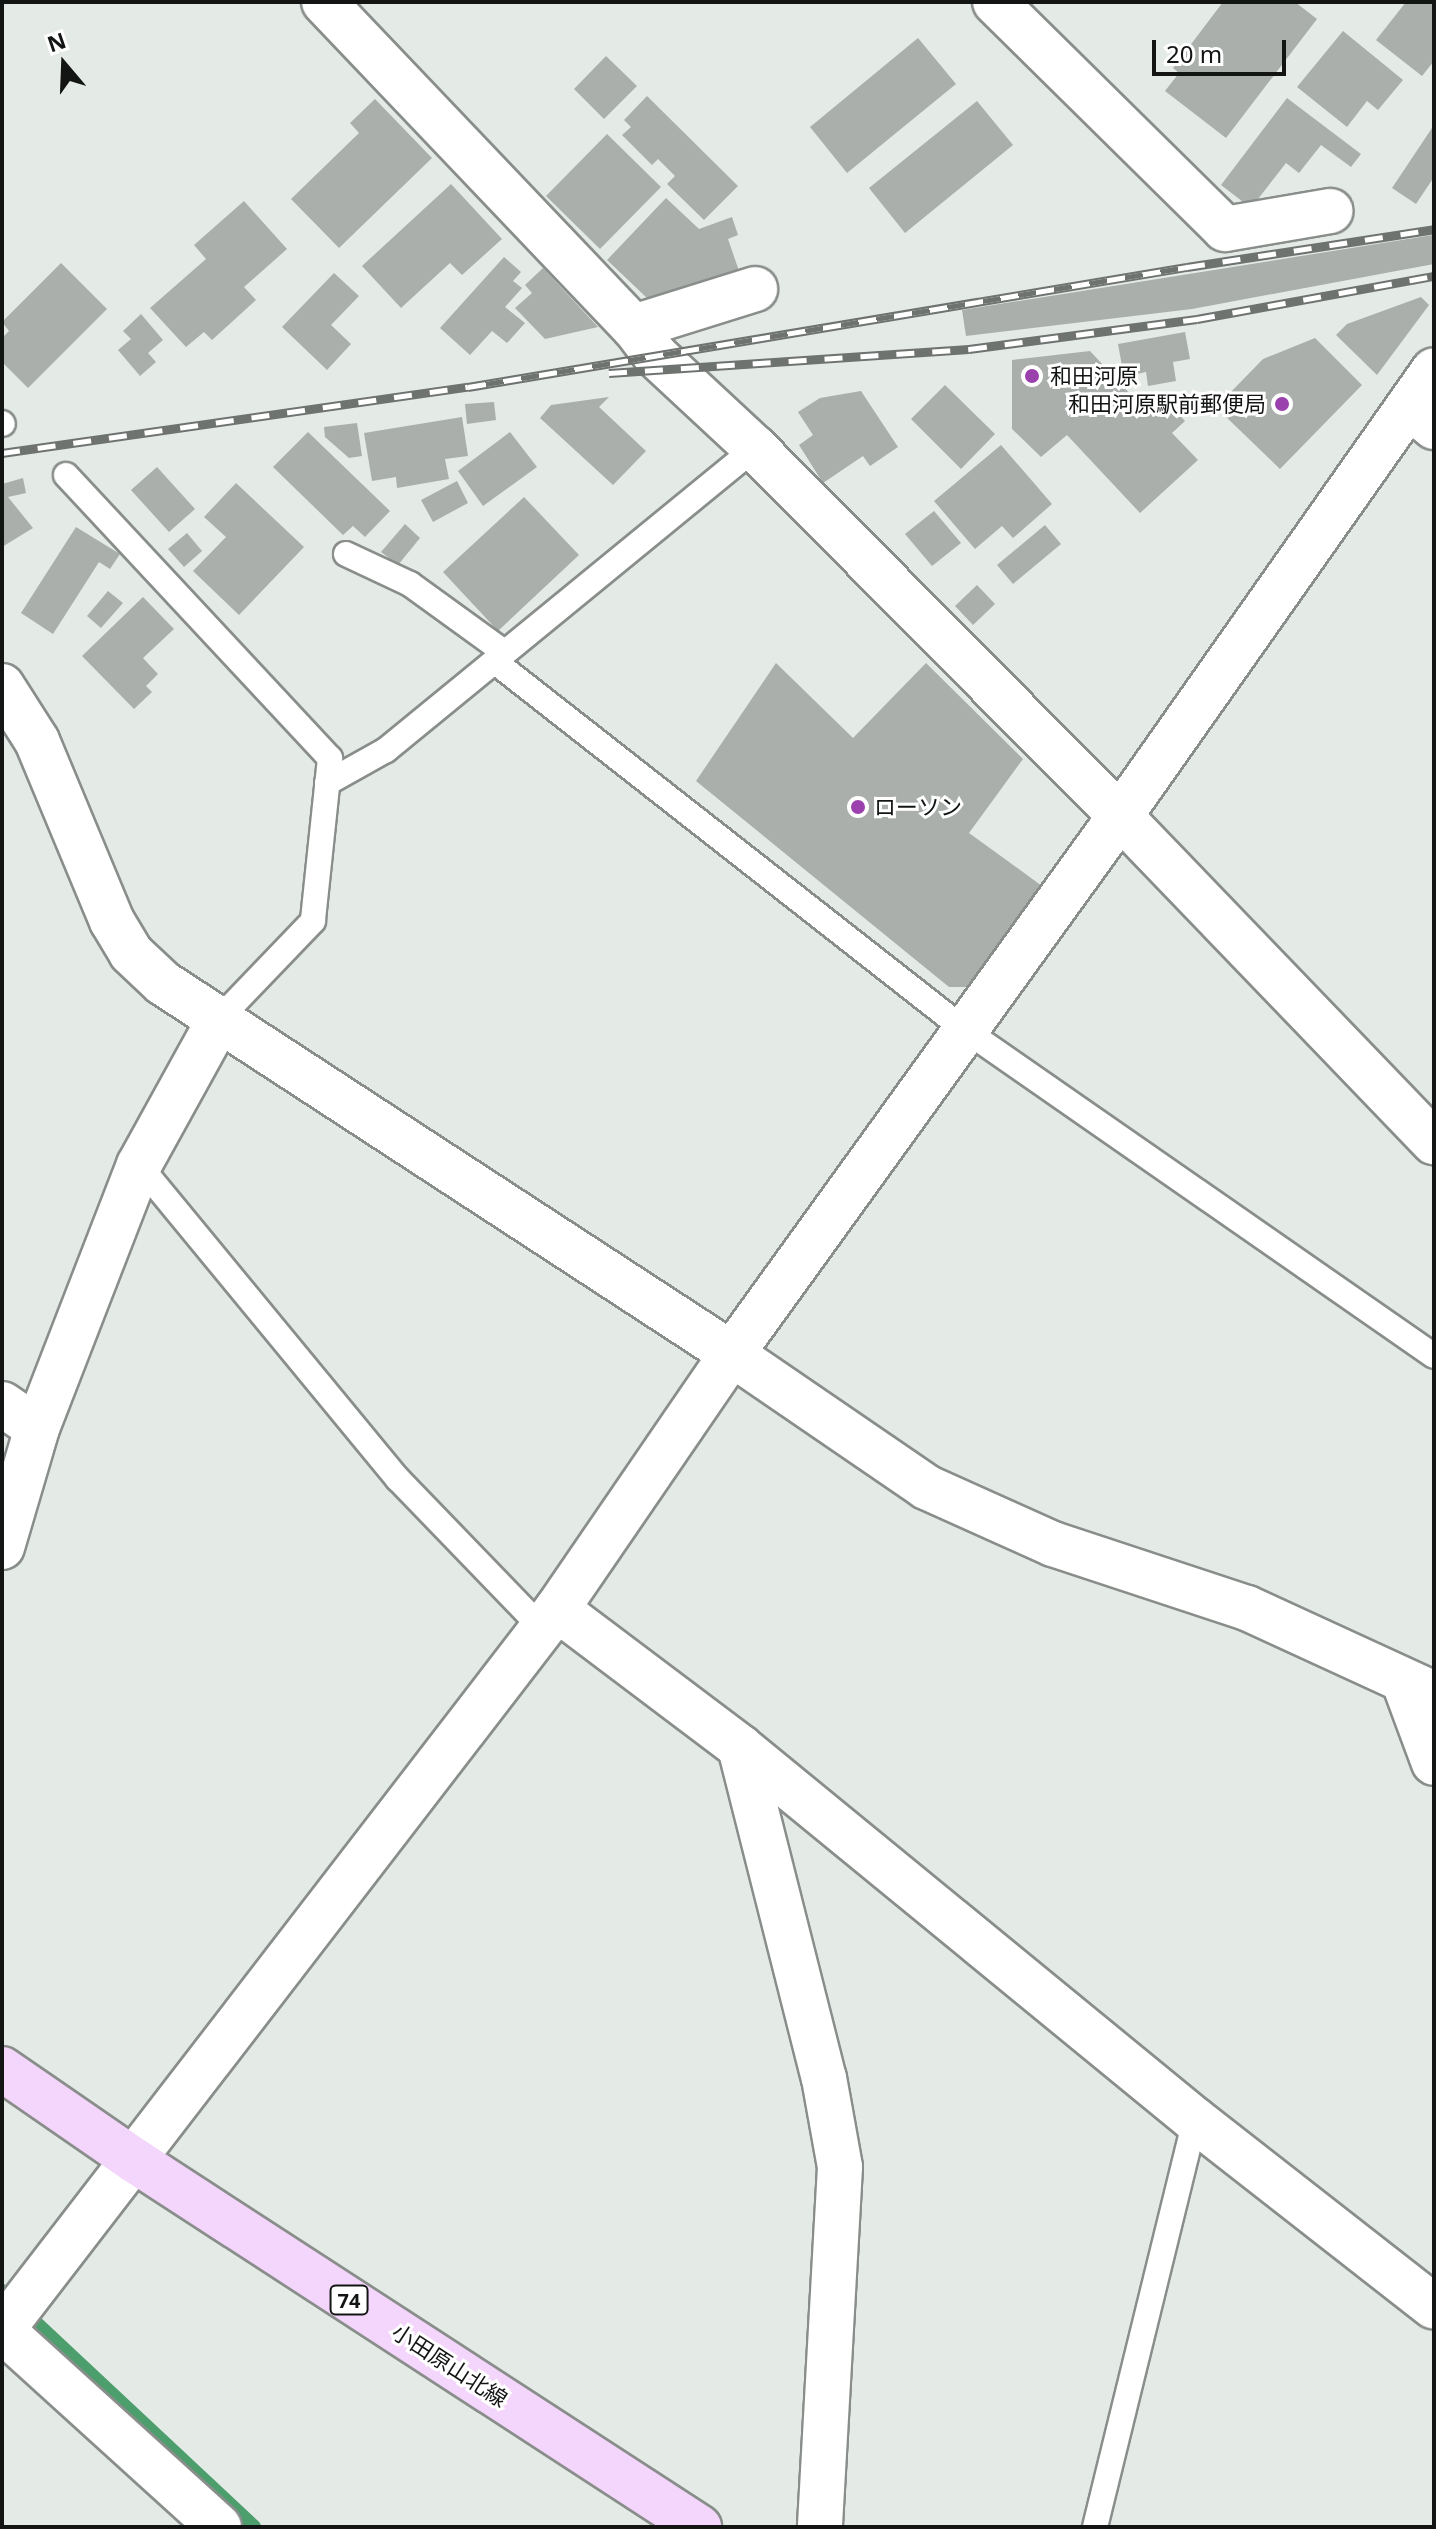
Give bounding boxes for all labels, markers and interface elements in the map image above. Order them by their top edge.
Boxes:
north arrow [24,24,104,104]
text: N [43,24,70,58]
scale bar [1156,24,1290,74]
text: 20 m [1166,37,1222,70]
place label: 和田河原 [1050,363,1138,389]
marker: 和田河原 [1021,365,1043,387]
place label: 和田河原駅前郵便局 [1068,391,1266,417]
marker: 和田河原駅前郵便局 [1273,395,1291,413]
place label: ローソン [874,794,962,820]
marker: ローソン [849,798,867,816]
road number: 74 [329,2284,369,2316]
street label: 小田原山北線 [387,2318,513,2412]

